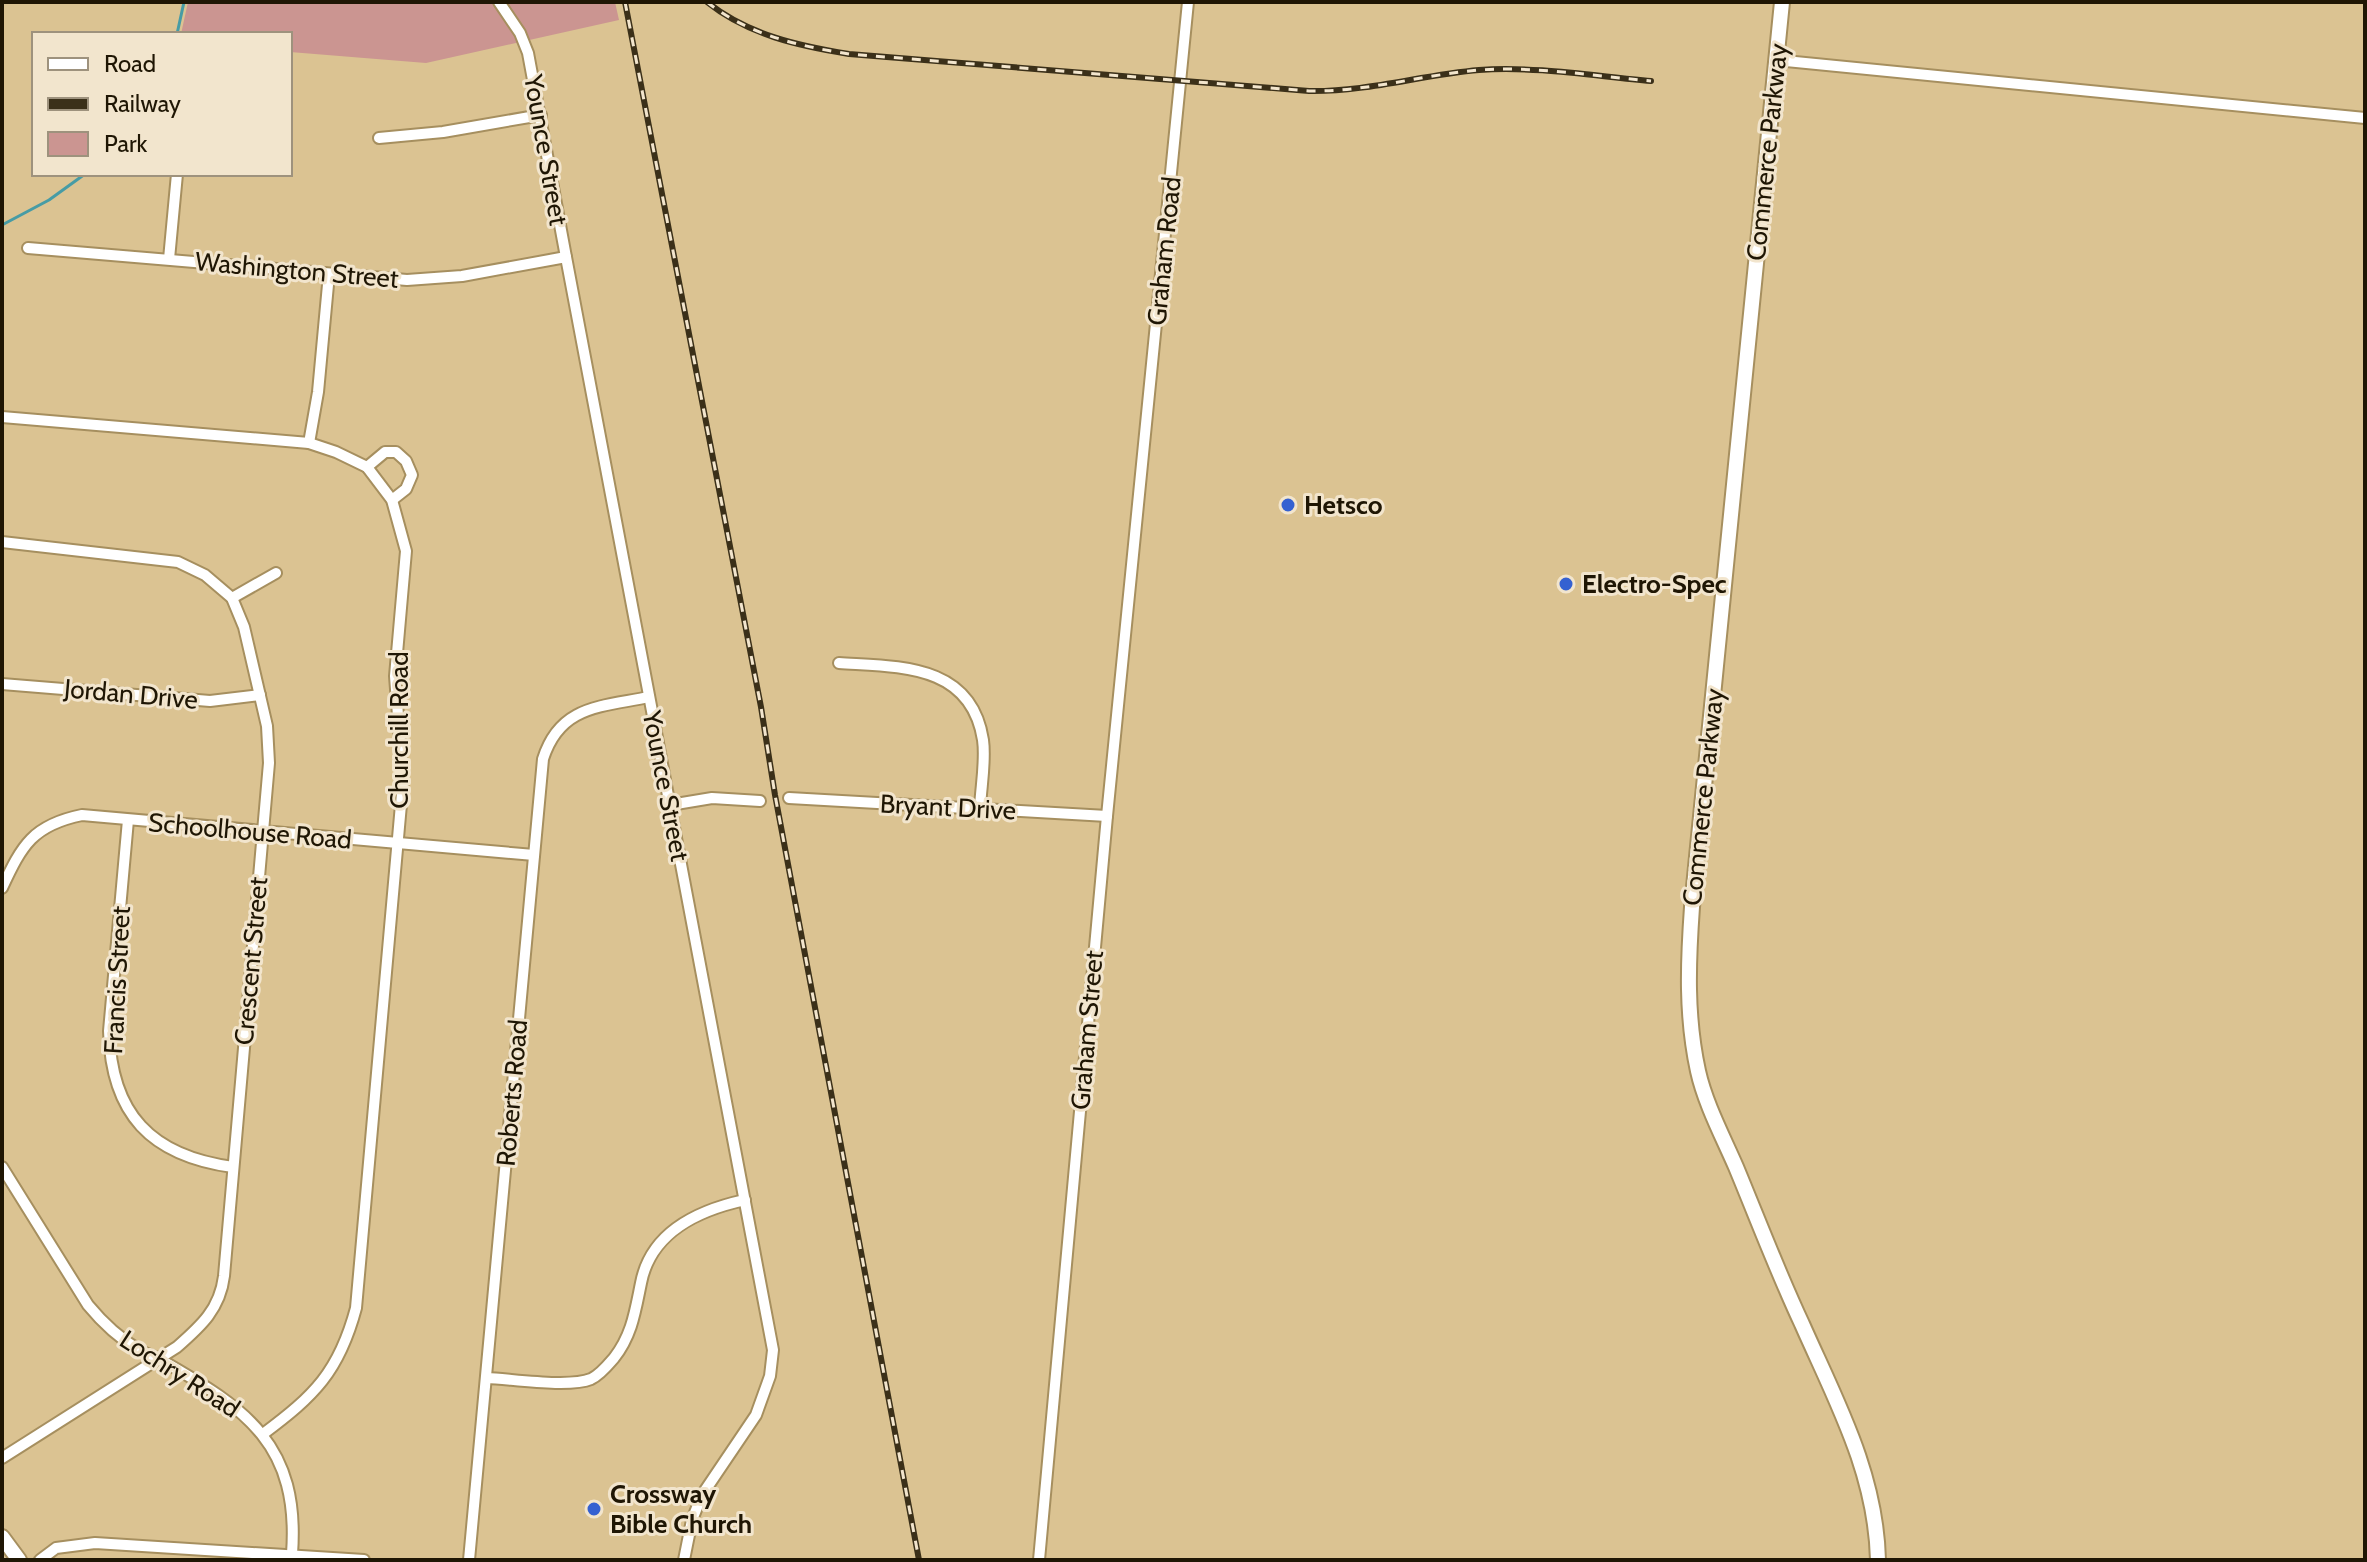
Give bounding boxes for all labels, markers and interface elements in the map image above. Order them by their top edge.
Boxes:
legend [32,32,292,176]
street label: Commerce Parkway [1740,42,1794,262]
text: Road [104,49,156,78]
street label: Younce Street [517,71,575,228]
text: Railway [104,89,181,118]
text: Park [104,129,147,158]
street label: Graham Road [1140,175,1188,327]
street label: Washington Street [194,245,400,295]
place label: Hetsco [1304,489,1383,521]
marker: Hetsco [1279,496,1297,514]
place label: Electro-Spec [1582,568,1727,600]
marker: Electro-Spec [1557,575,1575,593]
street label: Churchill Road [383,651,415,809]
street label: Jordan Drive [62,672,199,716]
street label: Commerce Parkway [1676,687,1730,907]
street label: Younce Street [636,707,696,864]
street label: Bryant Drive [879,787,1017,827]
street label: Schoolhouse Road [147,806,353,856]
street label: Crescent Street [228,875,274,1046]
street label: Francis Street [97,905,137,1055]
street label: Graham Street [1064,949,1110,1111]
street label: Roberts Road [490,1018,534,1168]
street label: Lochry Road [114,1323,246,1425]
place label: Crossway Bible Church [610,1478,752,1540]
marker: Crossway Bible Church [585,1500,603,1518]

